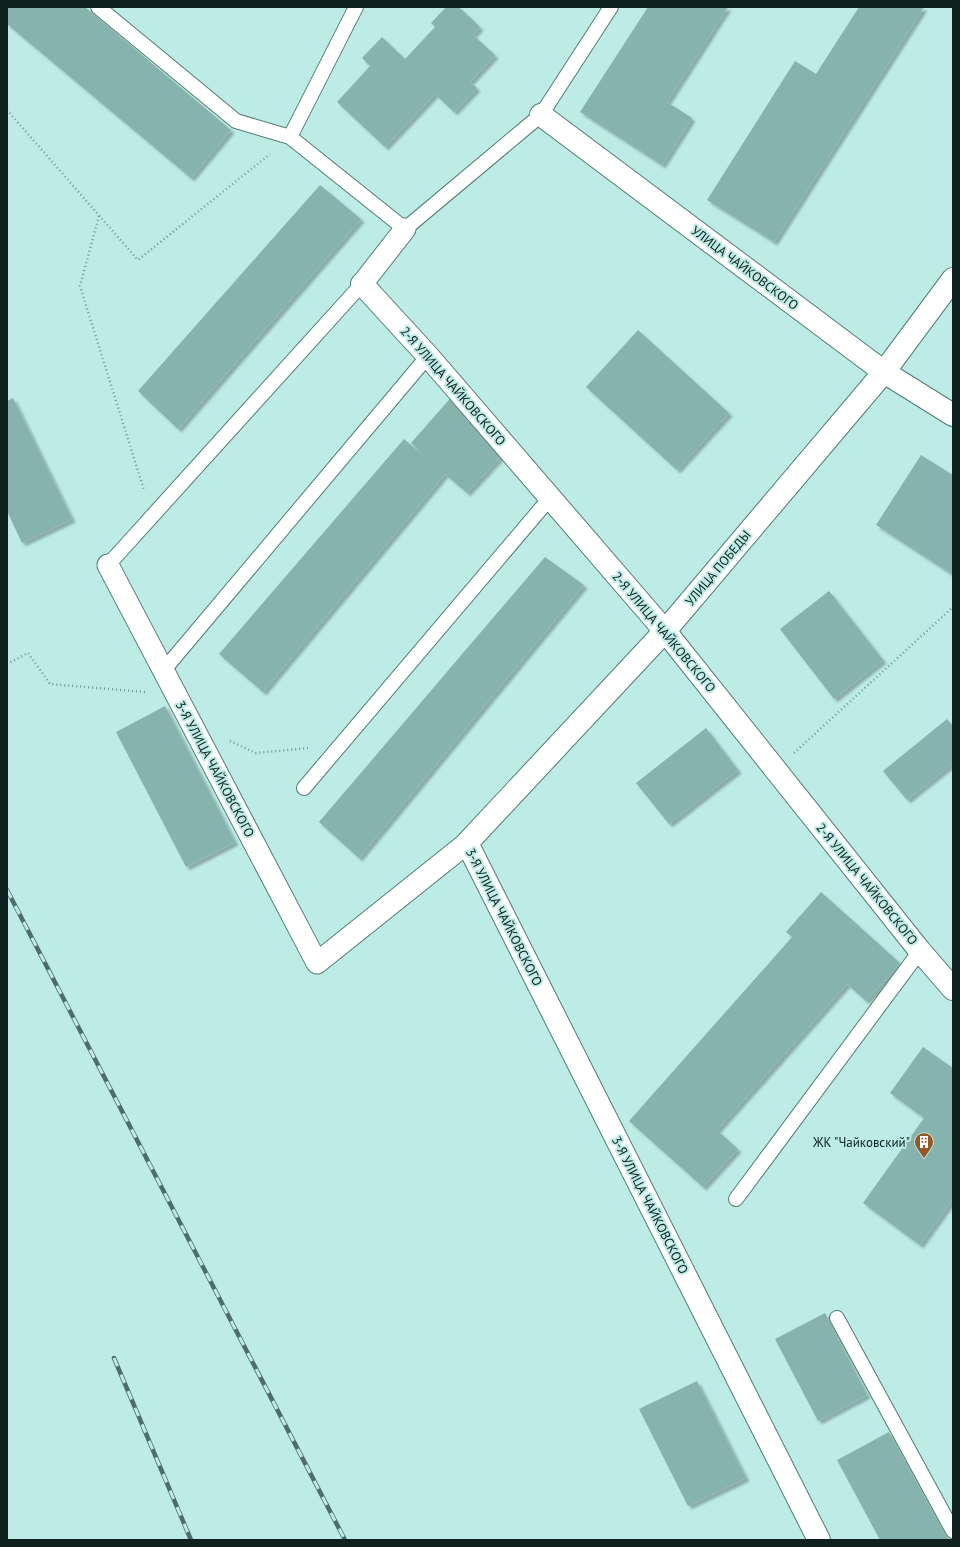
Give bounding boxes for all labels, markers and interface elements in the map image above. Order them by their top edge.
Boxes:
street label: УЛИЦА ЧАЙКОВСКОГО [688,222,802,314]
street label: 2-Я УЛИЦА ЧАЙКОВСКОГО [397,323,509,449]
street label: УЛИЦА ПОБЕДЫ [681,527,755,609]
street label: 2-Я УЛИЦА ЧАЙКОВСКОГО [609,568,720,696]
street label: 3-Я УЛИЦА ЧАЙКОВСКОГО [172,698,258,840]
street label: 2-Я УЛИЦА ЧАЙКОВСКОГО [812,819,922,949]
street label: 3-Я УЛИЦА ЧАЙКОВСКОГО [462,845,546,989]
building icon: ЖК "Чайковский" [913,1131,935,1159]
street label: 3-Я УЛИЦА ЧАЙКОВСКОГО [608,1133,692,1277]
place label: ЖК "Чайковский" [812,1134,910,1151]

